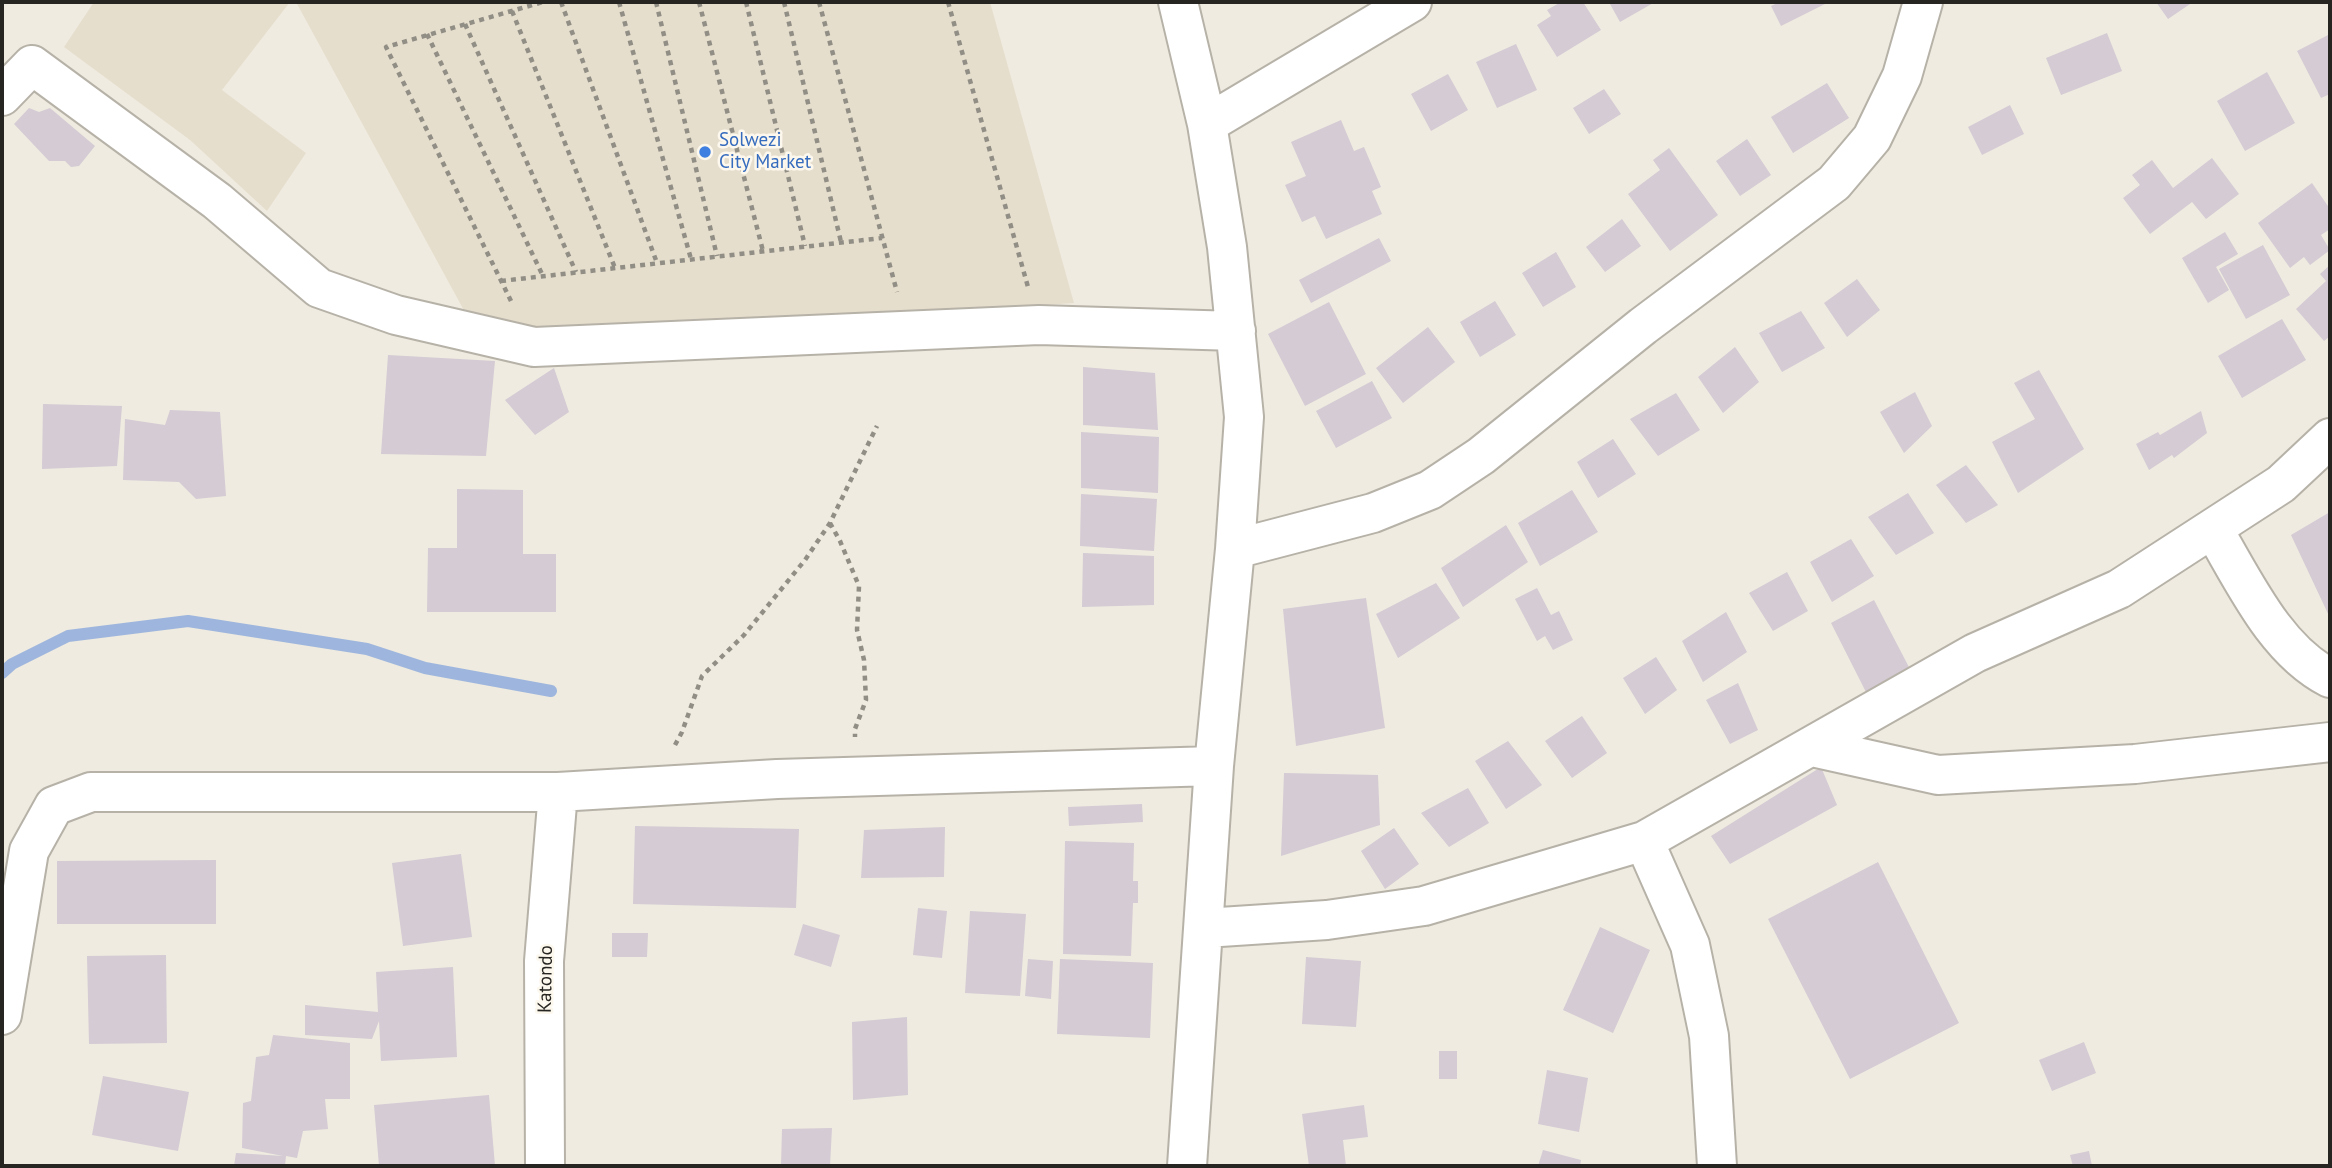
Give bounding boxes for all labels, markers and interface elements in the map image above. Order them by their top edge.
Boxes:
place label: Solwezi City Market [719,130,811,174]
marker: Solwezi City Market [697,144,713,160]
street label: Katondo [534,945,558,1013]

